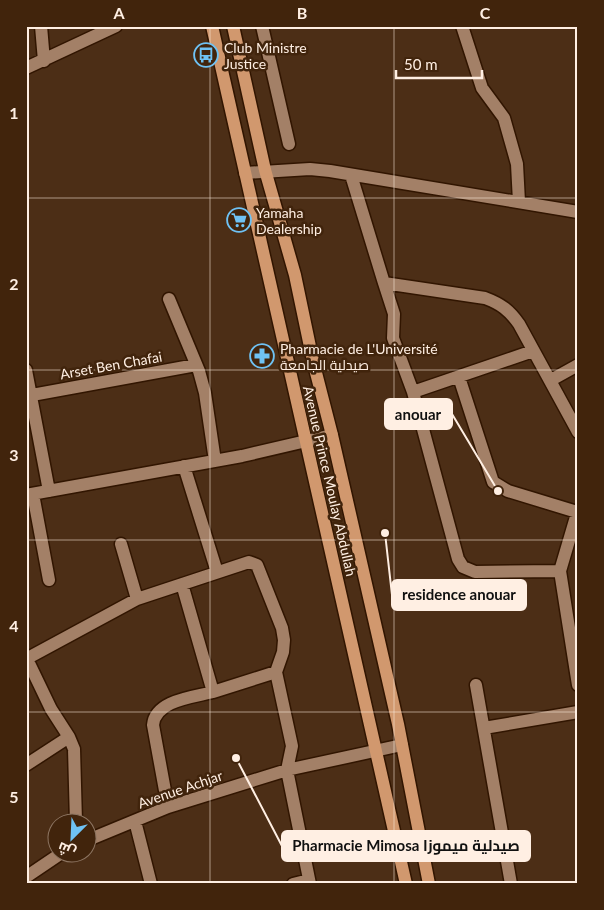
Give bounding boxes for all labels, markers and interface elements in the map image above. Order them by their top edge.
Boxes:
text: A [112,3,125,22]
text: B [297,3,307,22]
text: C [480,3,491,22]
place label: Club Ministre Justice [224,39,307,72]
bus stop icon: Club Ministre Justice [193,42,219,68]
scale bar [396,48,483,80]
text: 50 m [404,55,438,73]
text: 1 [9,103,19,122]
place label: Yamaha Dealership [256,204,322,237]
supermarket icon: Yamaha Dealership [226,207,252,233]
text: 2 [9,274,19,293]
place label: Pharmacie de L'Université صيدلية الجامعة [280,340,438,373]
pharmacy icon: Pharmacie de L'Université صيدلية الجامعة [249,343,275,369]
street label: Arset Ben Chafai [59,348,163,382]
street label: Avenue Prince Moulay Abdullah [300,384,360,578]
callout: anouar [385,399,452,429]
text: anouar [395,405,442,423]
text: 3 [9,445,19,464]
callout: residence anouar [392,580,526,610]
text: residence anouar [402,585,516,603]
text: 4 [9,616,19,635]
street label: Avenue Achjar [135,767,225,811]
text: 5 [9,787,19,806]
north arrow [48,812,98,862]
callout: Pharmacie Mimosa صيدلية ميموزا [282,831,530,861]
text: Pharmacie Mimosa صيدلية ميموزا [292,836,520,855]
text: ش [55,838,79,862]

